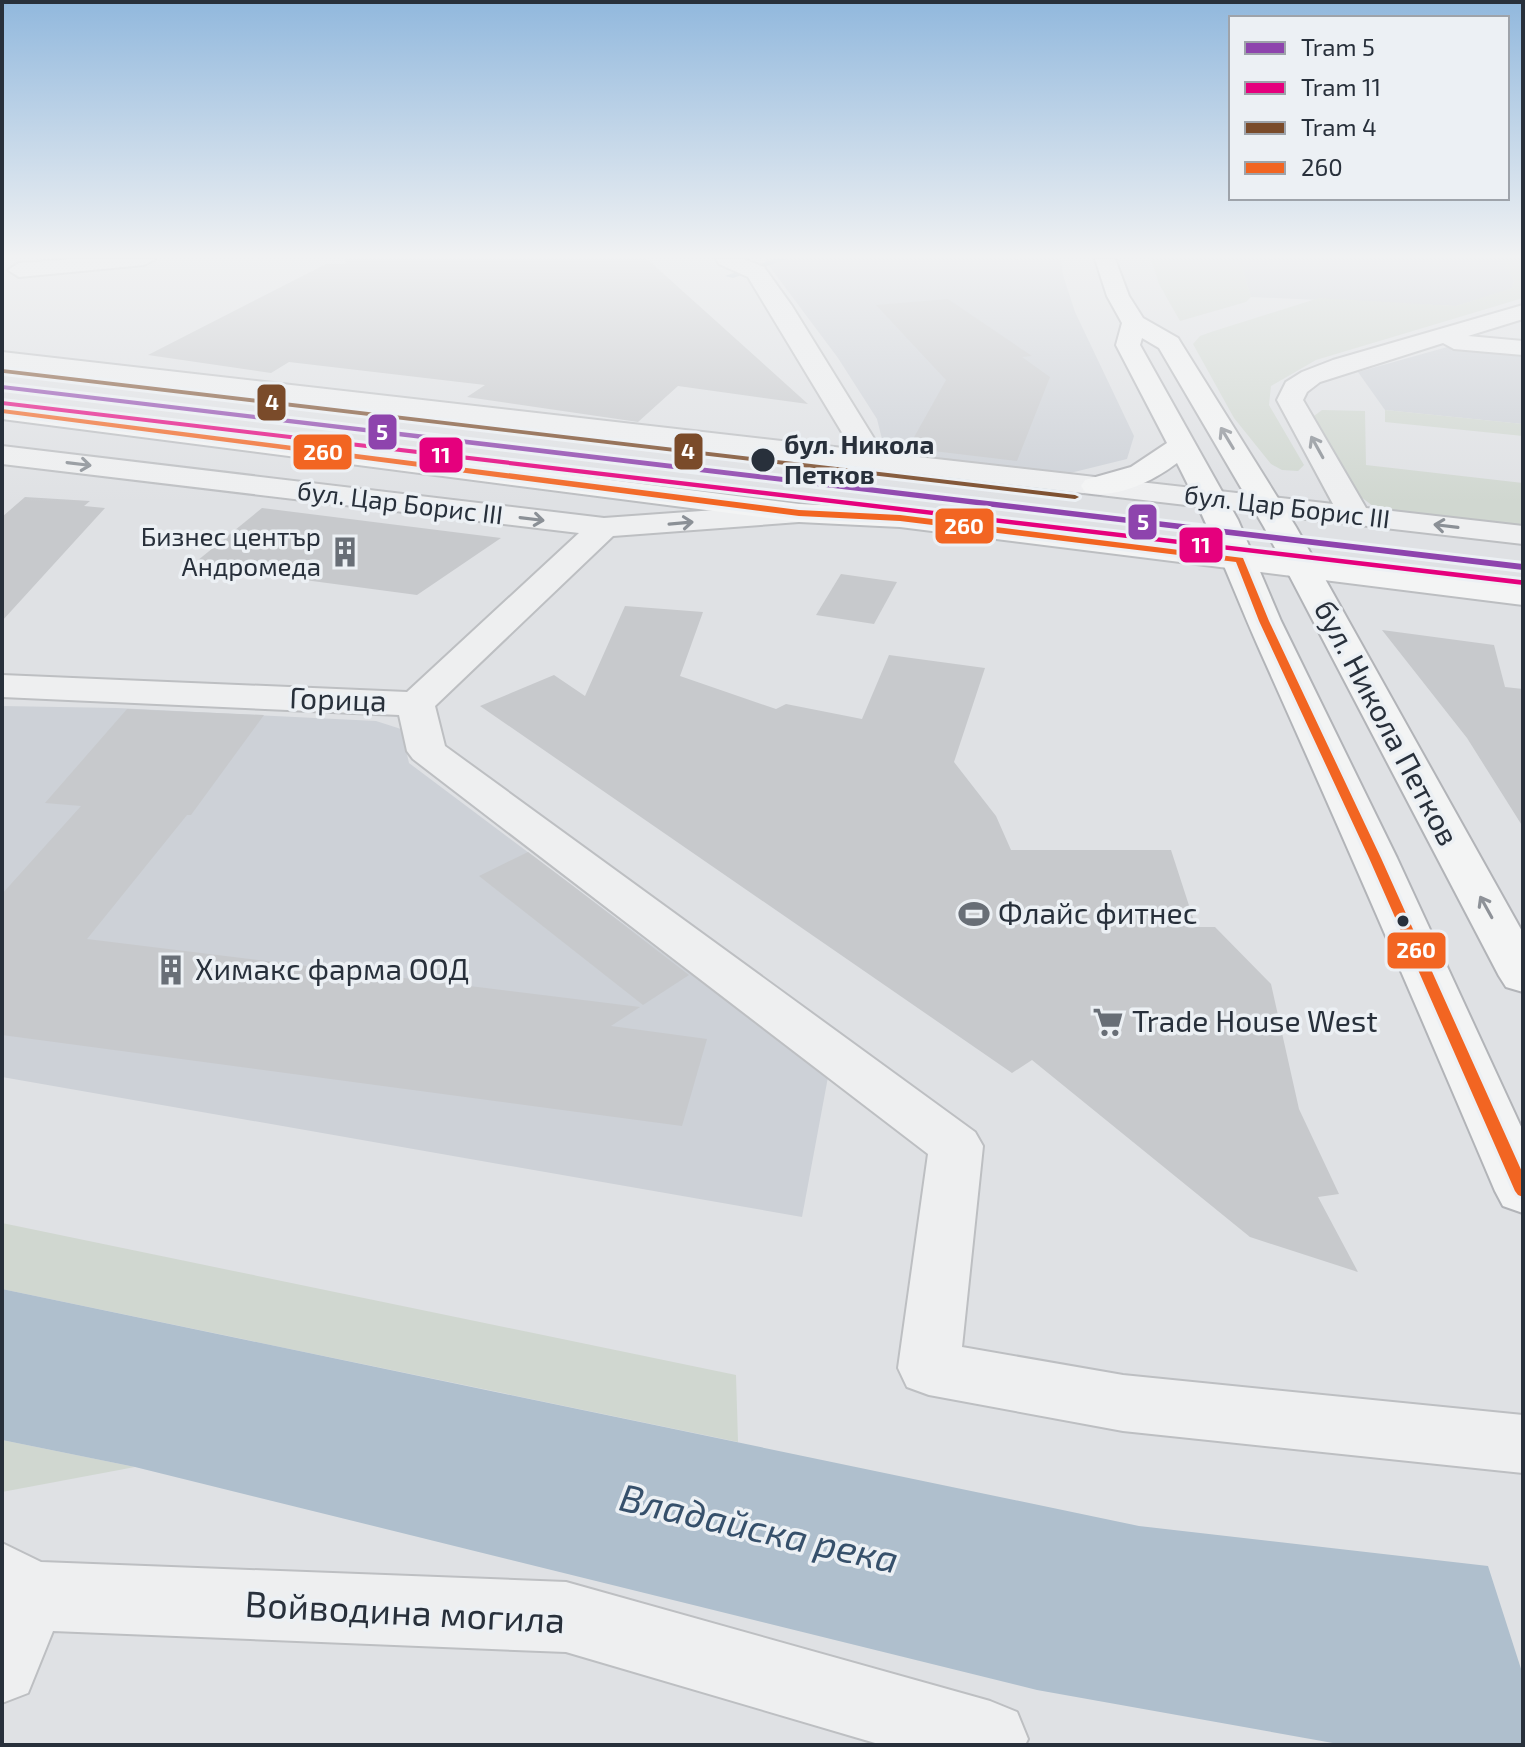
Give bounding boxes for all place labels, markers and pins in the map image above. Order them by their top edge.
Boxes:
place label: бул. Никола Петков [784,428,934,489]
marker: бул. Никола Петков [749,446,777,474]
place label: Бизнес център Андромеда [141,520,321,581]
building icon: Бизнес център Андромеда [328,535,362,569]
place label: Флайс фитнес [998,894,1197,930]
sports icon: Флайс фитнес [957,897,991,931]
unlabelled marker [1395,913,1411,929]
place label: Химакс фарма ООД [195,950,469,986]
building icon: Химакс фарма ООД [154,953,188,987]
place label: Trade House West [1132,1002,1378,1038]
supermarket icon: Trade House West [1091,1005,1125,1039]

